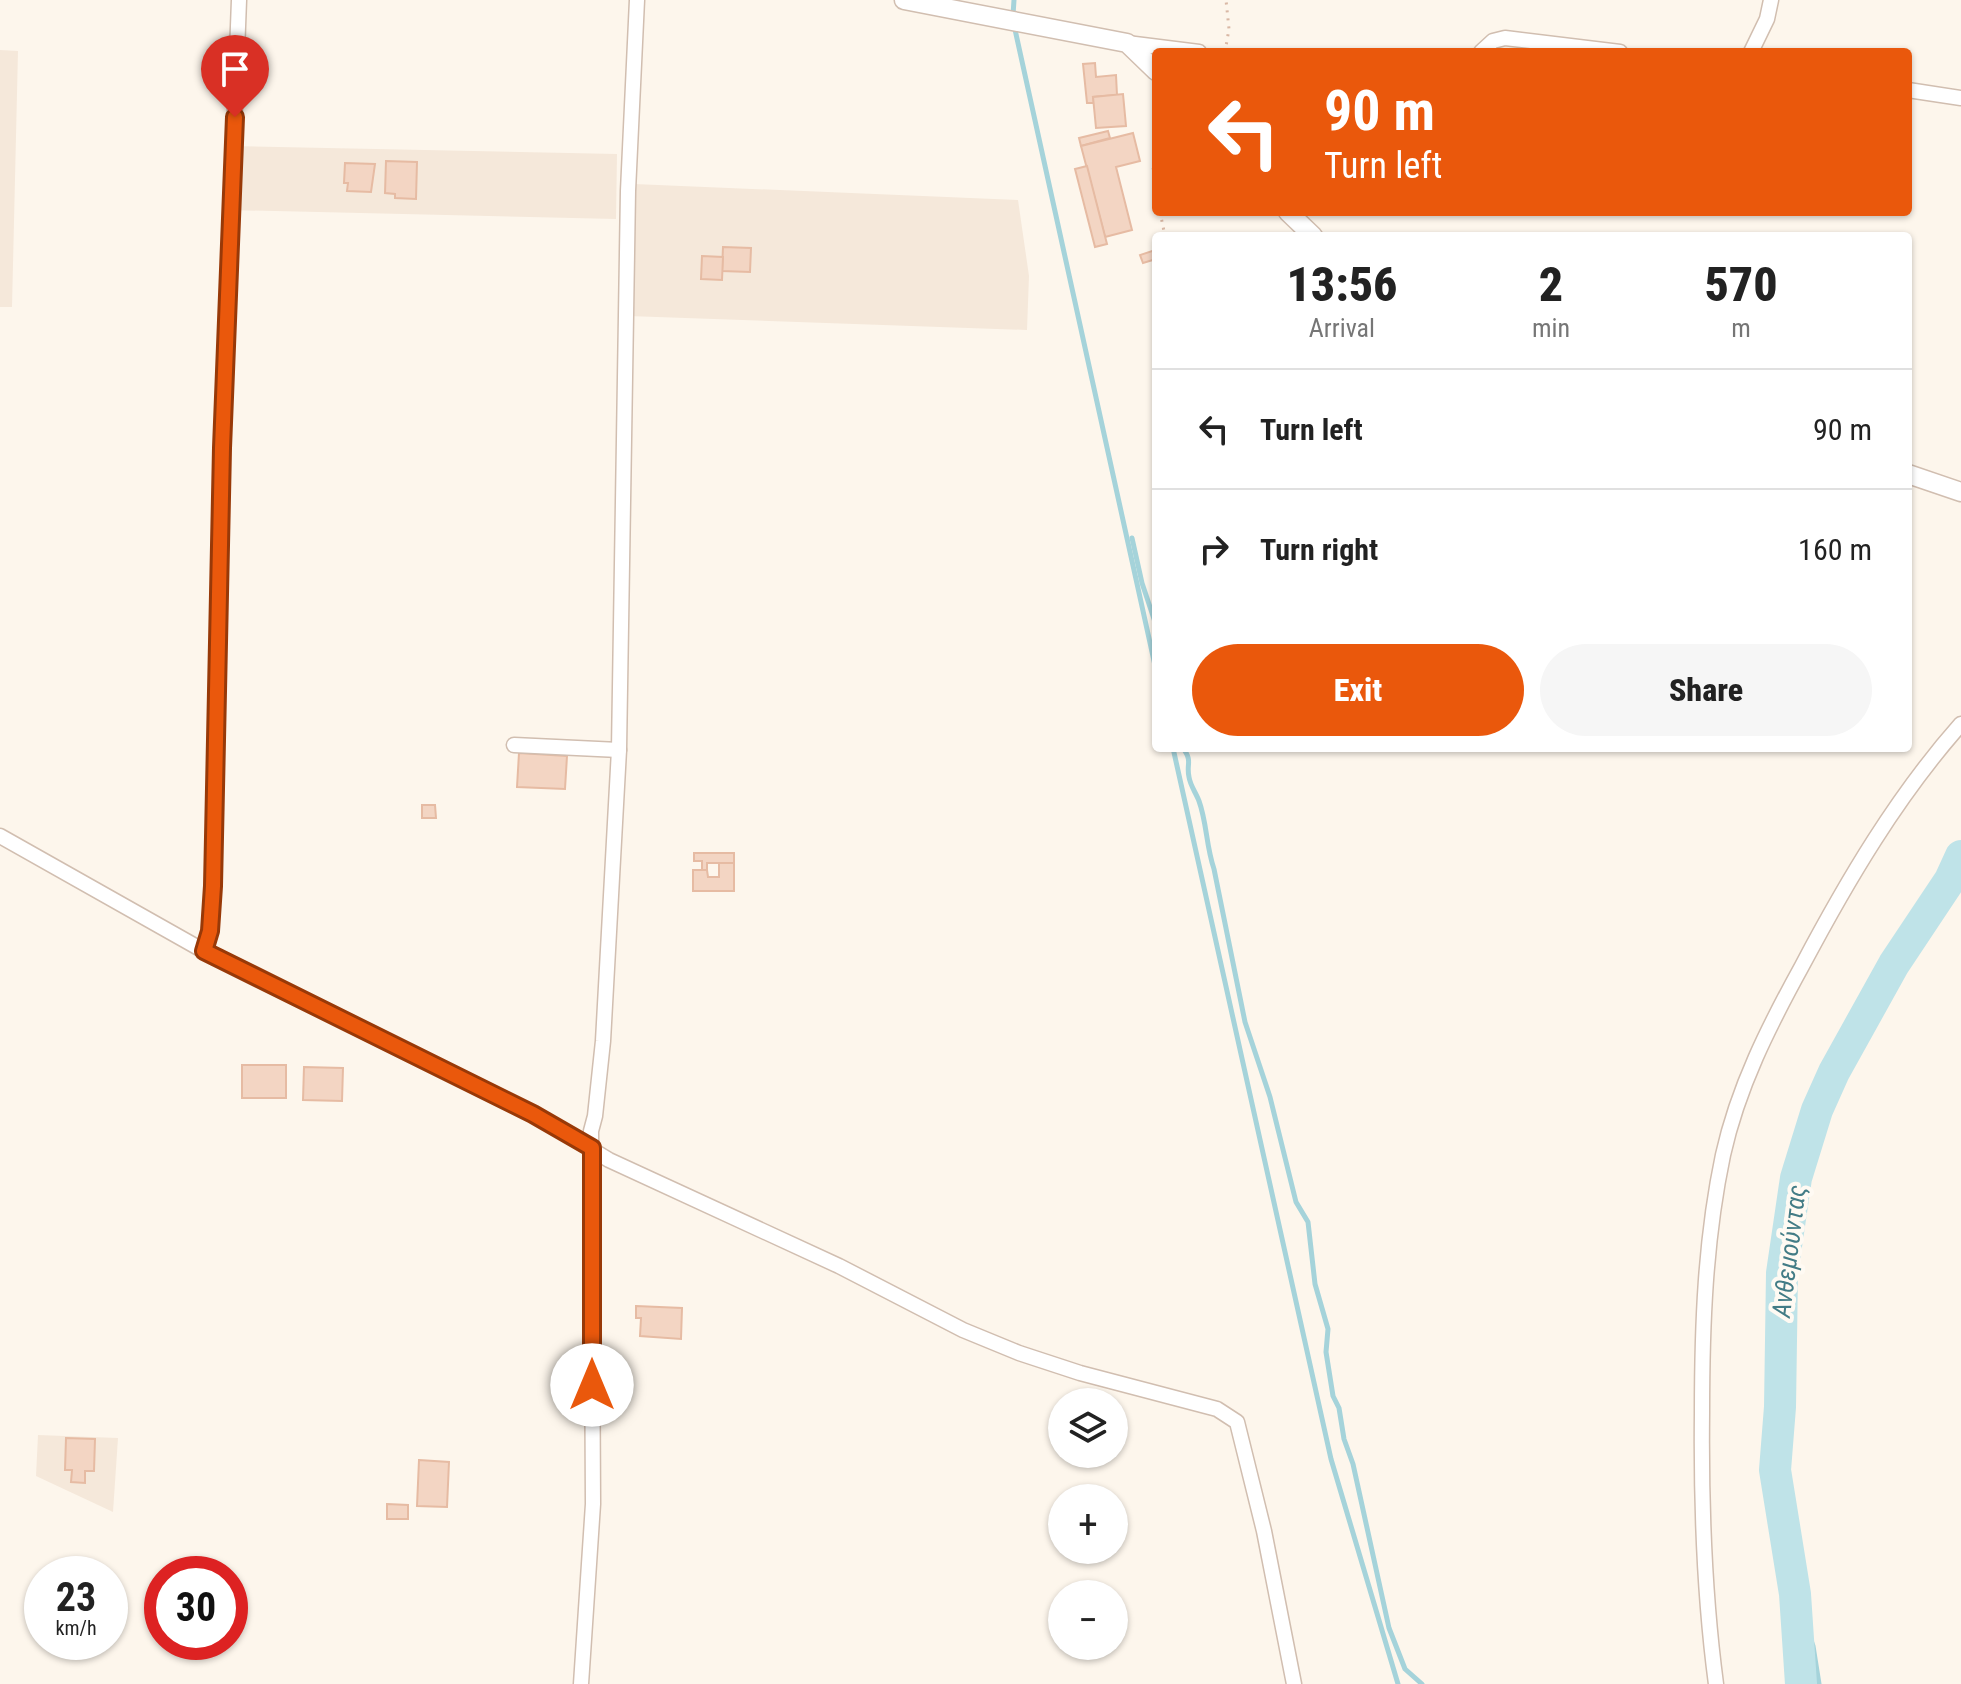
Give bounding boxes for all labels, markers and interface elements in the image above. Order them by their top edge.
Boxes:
pin [201,35,269,117]
icon: arrive [213,47,257,91]
text: 90 m [1324,78,1435,144]
icon: left [1192,80,1296,184]
text: Turn left [1324,145,1442,187]
text: 13:56 [1286,256,1398,313]
text: 2 [1539,256,1563,313]
text: 570 [1704,256,1778,313]
text: Arrival [1309,313,1375,343]
text: min [1532,313,1570,343]
text: m [1731,313,1751,343]
icon: left [1192,407,1236,451]
text: Turn left [1260,412,1363,447]
text: 90 m [1813,412,1872,447]
icon: right [1192,527,1236,571]
text: Turn right [1260,532,1378,567]
text: 160 m [1798,532,1872,567]
button: Exit [1192,644,1524,736]
button: Share [1540,644,1872,736]
water label: Ανθεμούντας [1766,1183,1812,1320]
position arrow [550,1343,634,1427]
map controls [1048,1388,1128,1660]
button: layers [1048,1388,1128,1468]
button: + [1048,1484,1128,1564]
speed limit sign: 30 [144,1556,248,1660]
text: 23 [56,1574,96,1621]
button: − [1048,1580,1128,1660]
text: km/h [55,1616,97,1640]

